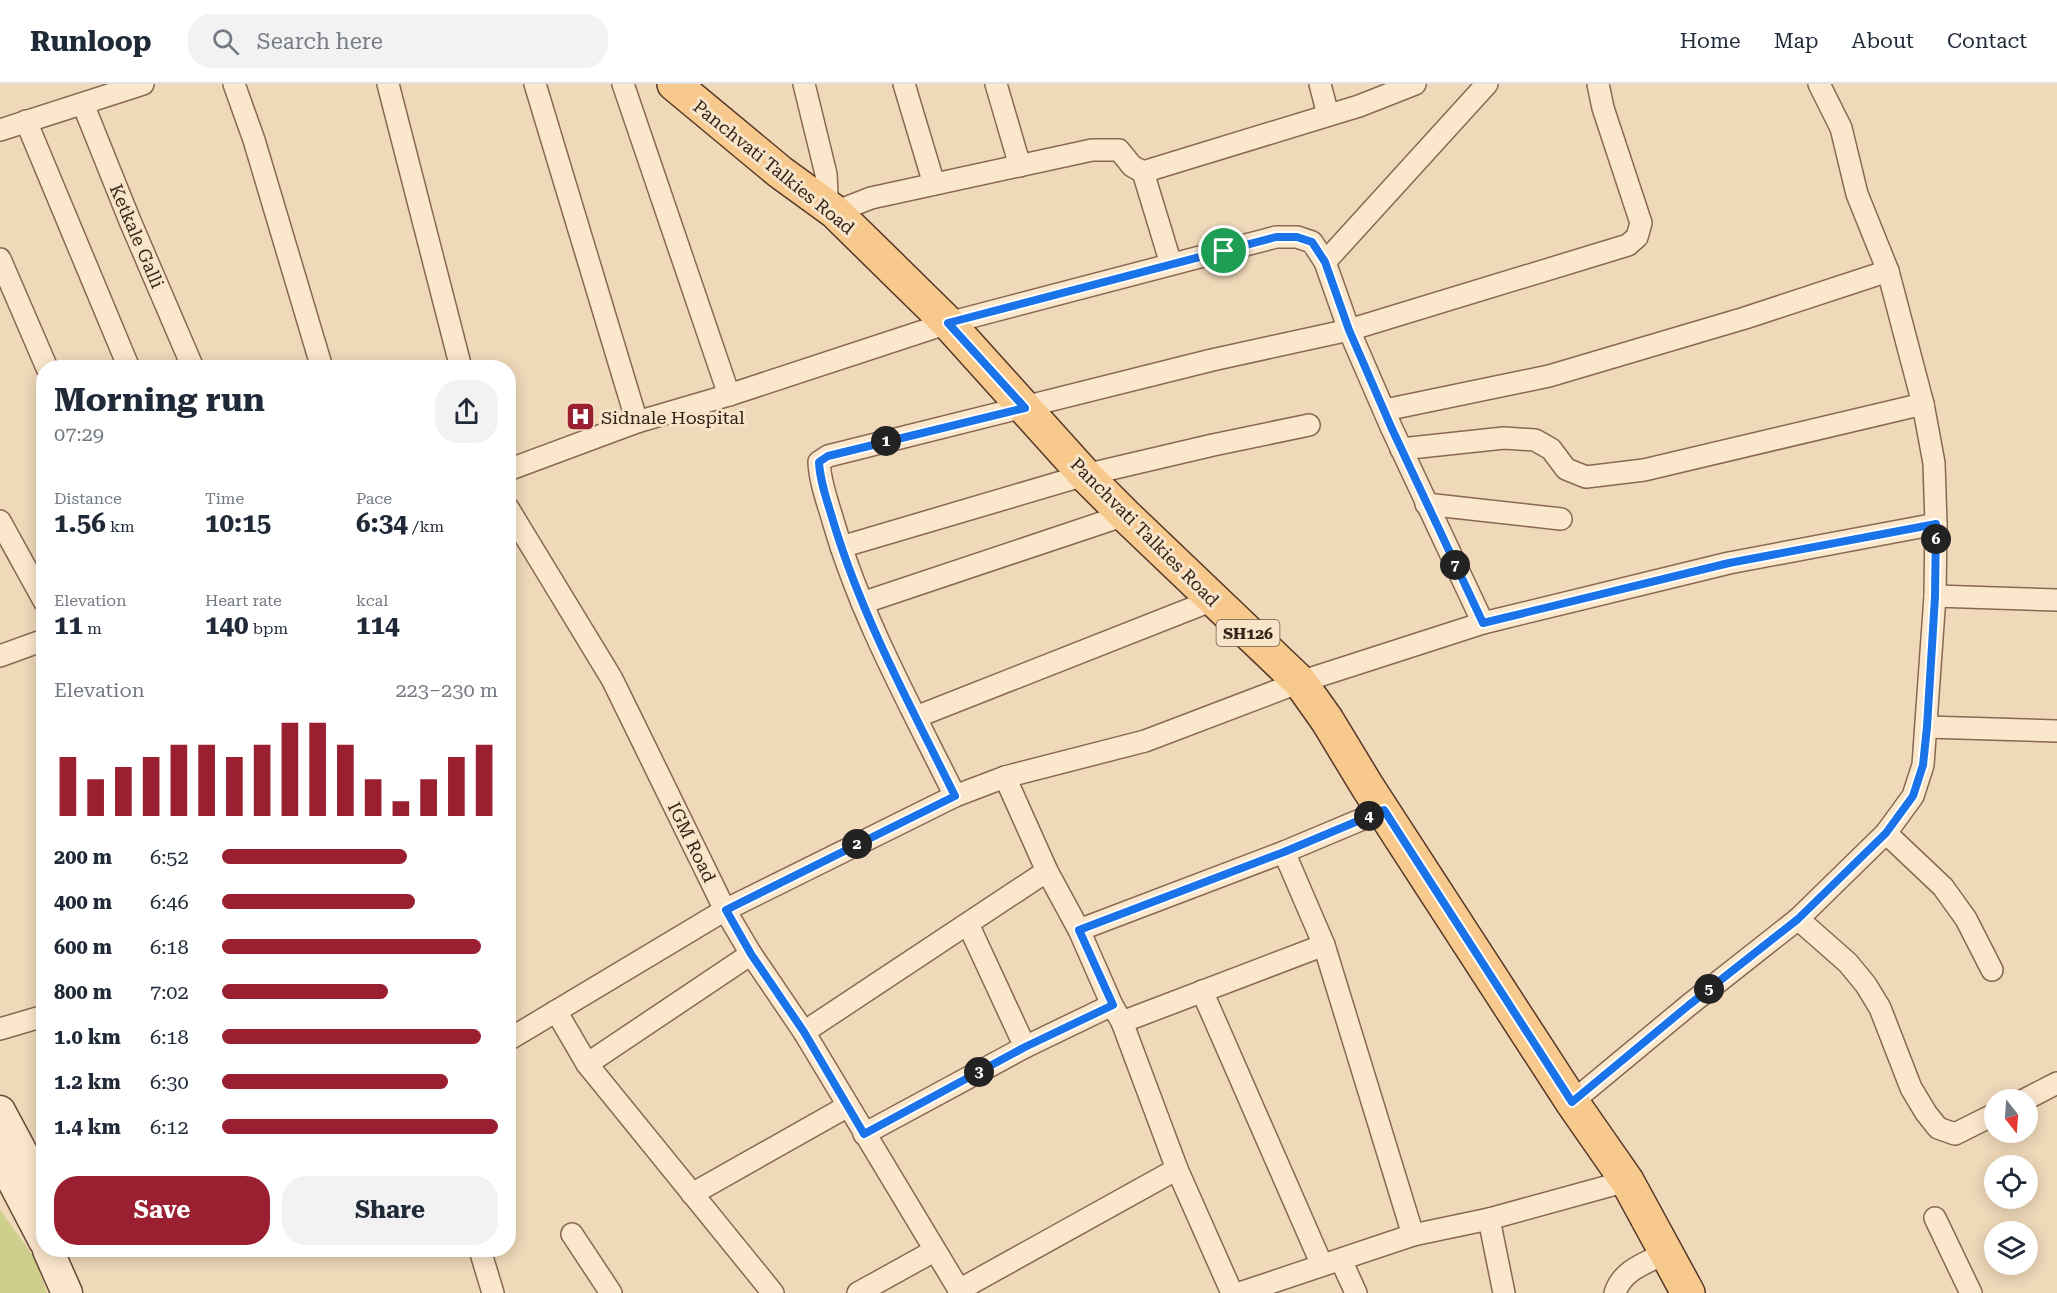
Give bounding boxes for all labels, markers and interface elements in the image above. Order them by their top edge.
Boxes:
search box [188,14,608,68]
text: Runloop [30,25,152,58]
icon: search [209,25,242,58]
text: Search here [257,29,383,54]
text: Home [1680,29,1741,53]
text: Map [1774,29,1819,53]
text: About [1852,29,1914,53]
text: Contact [1947,29,2027,53]
street label: Panchvati Talkies Road [689,96,859,239]
street label: Ketkale Galli [106,181,168,291]
pin [1198,225,1249,276]
icon: arrive [1207,234,1240,267]
text: Morning run [54,380,265,419]
button: share [435,380,498,443]
hospital icon: Sidnale Hospital [564,401,596,433]
place label: Sidnale Hospital [601,407,745,428]
text: 07:29 [54,422,104,446]
pin: 1 [871,426,901,456]
text: 1 [882,431,890,450]
street label: Panchvati Talkies Road [1066,453,1224,611]
text: Distance [54,489,122,508]
text: Time [205,489,244,508]
text: Pace [356,489,392,508]
text: 1.56 [54,508,106,538]
text: 10:15 [205,508,271,538]
text: 6:34 [356,508,408,538]
text: km [106,517,135,536]
text: /km [408,517,444,536]
pin: 6 [1921,524,1951,554]
text: 6 [1932,529,1940,548]
pin: 7 [1440,550,1470,580]
text: 7 [1451,555,1459,574]
text: Elevation [54,591,127,610]
text: Heart rate [205,591,282,610]
text: kcal [356,591,388,610]
text: 11 [54,610,83,640]
text: 140 [205,610,249,640]
text: 114 [356,610,400,640]
text: m [83,619,102,638]
text: bpm [249,619,288,638]
road number: SH126 [1216,620,1280,646]
text: Elevation [54,678,145,702]
text: 223–230 m [395,678,498,702]
street label: IGM Road [664,798,721,886]
pin: 4 [1354,801,1384,831]
text: 4 [1365,806,1373,825]
pin: 2 [842,829,872,859]
text: 2 [853,834,861,853]
text: 200 m [54,845,112,869]
text: 6:52 [150,845,189,869]
text: 400 m [54,890,112,914]
text: 6:46 [150,890,189,914]
text: 600 m [54,935,112,959]
text: 6:18 [150,935,189,959]
pin: 5 [1694,974,1724,1004]
text: 5 [1705,979,1713,998]
text: 800 m [54,980,112,1004]
text: 7:02 [150,980,189,1004]
text: 1.0 km [54,1025,121,1049]
text: 6:18 [150,1025,189,1049]
pin: 3 [964,1057,994,1087]
text: 3 [975,1062,983,1081]
text: 1.2 km [54,1070,121,1094]
text: 6:30 [150,1070,189,1094]
north arrow [1984,1089,2038,1143]
map controls [1984,1089,2038,1275]
text: 1.4 km [54,1115,121,1139]
text: 6:12 [150,1115,189,1139]
button: locate [1984,1155,2038,1209]
button: Save [54,1176,270,1245]
button: Share [282,1176,498,1245]
button: layers [1984,1221,2038,1275]

